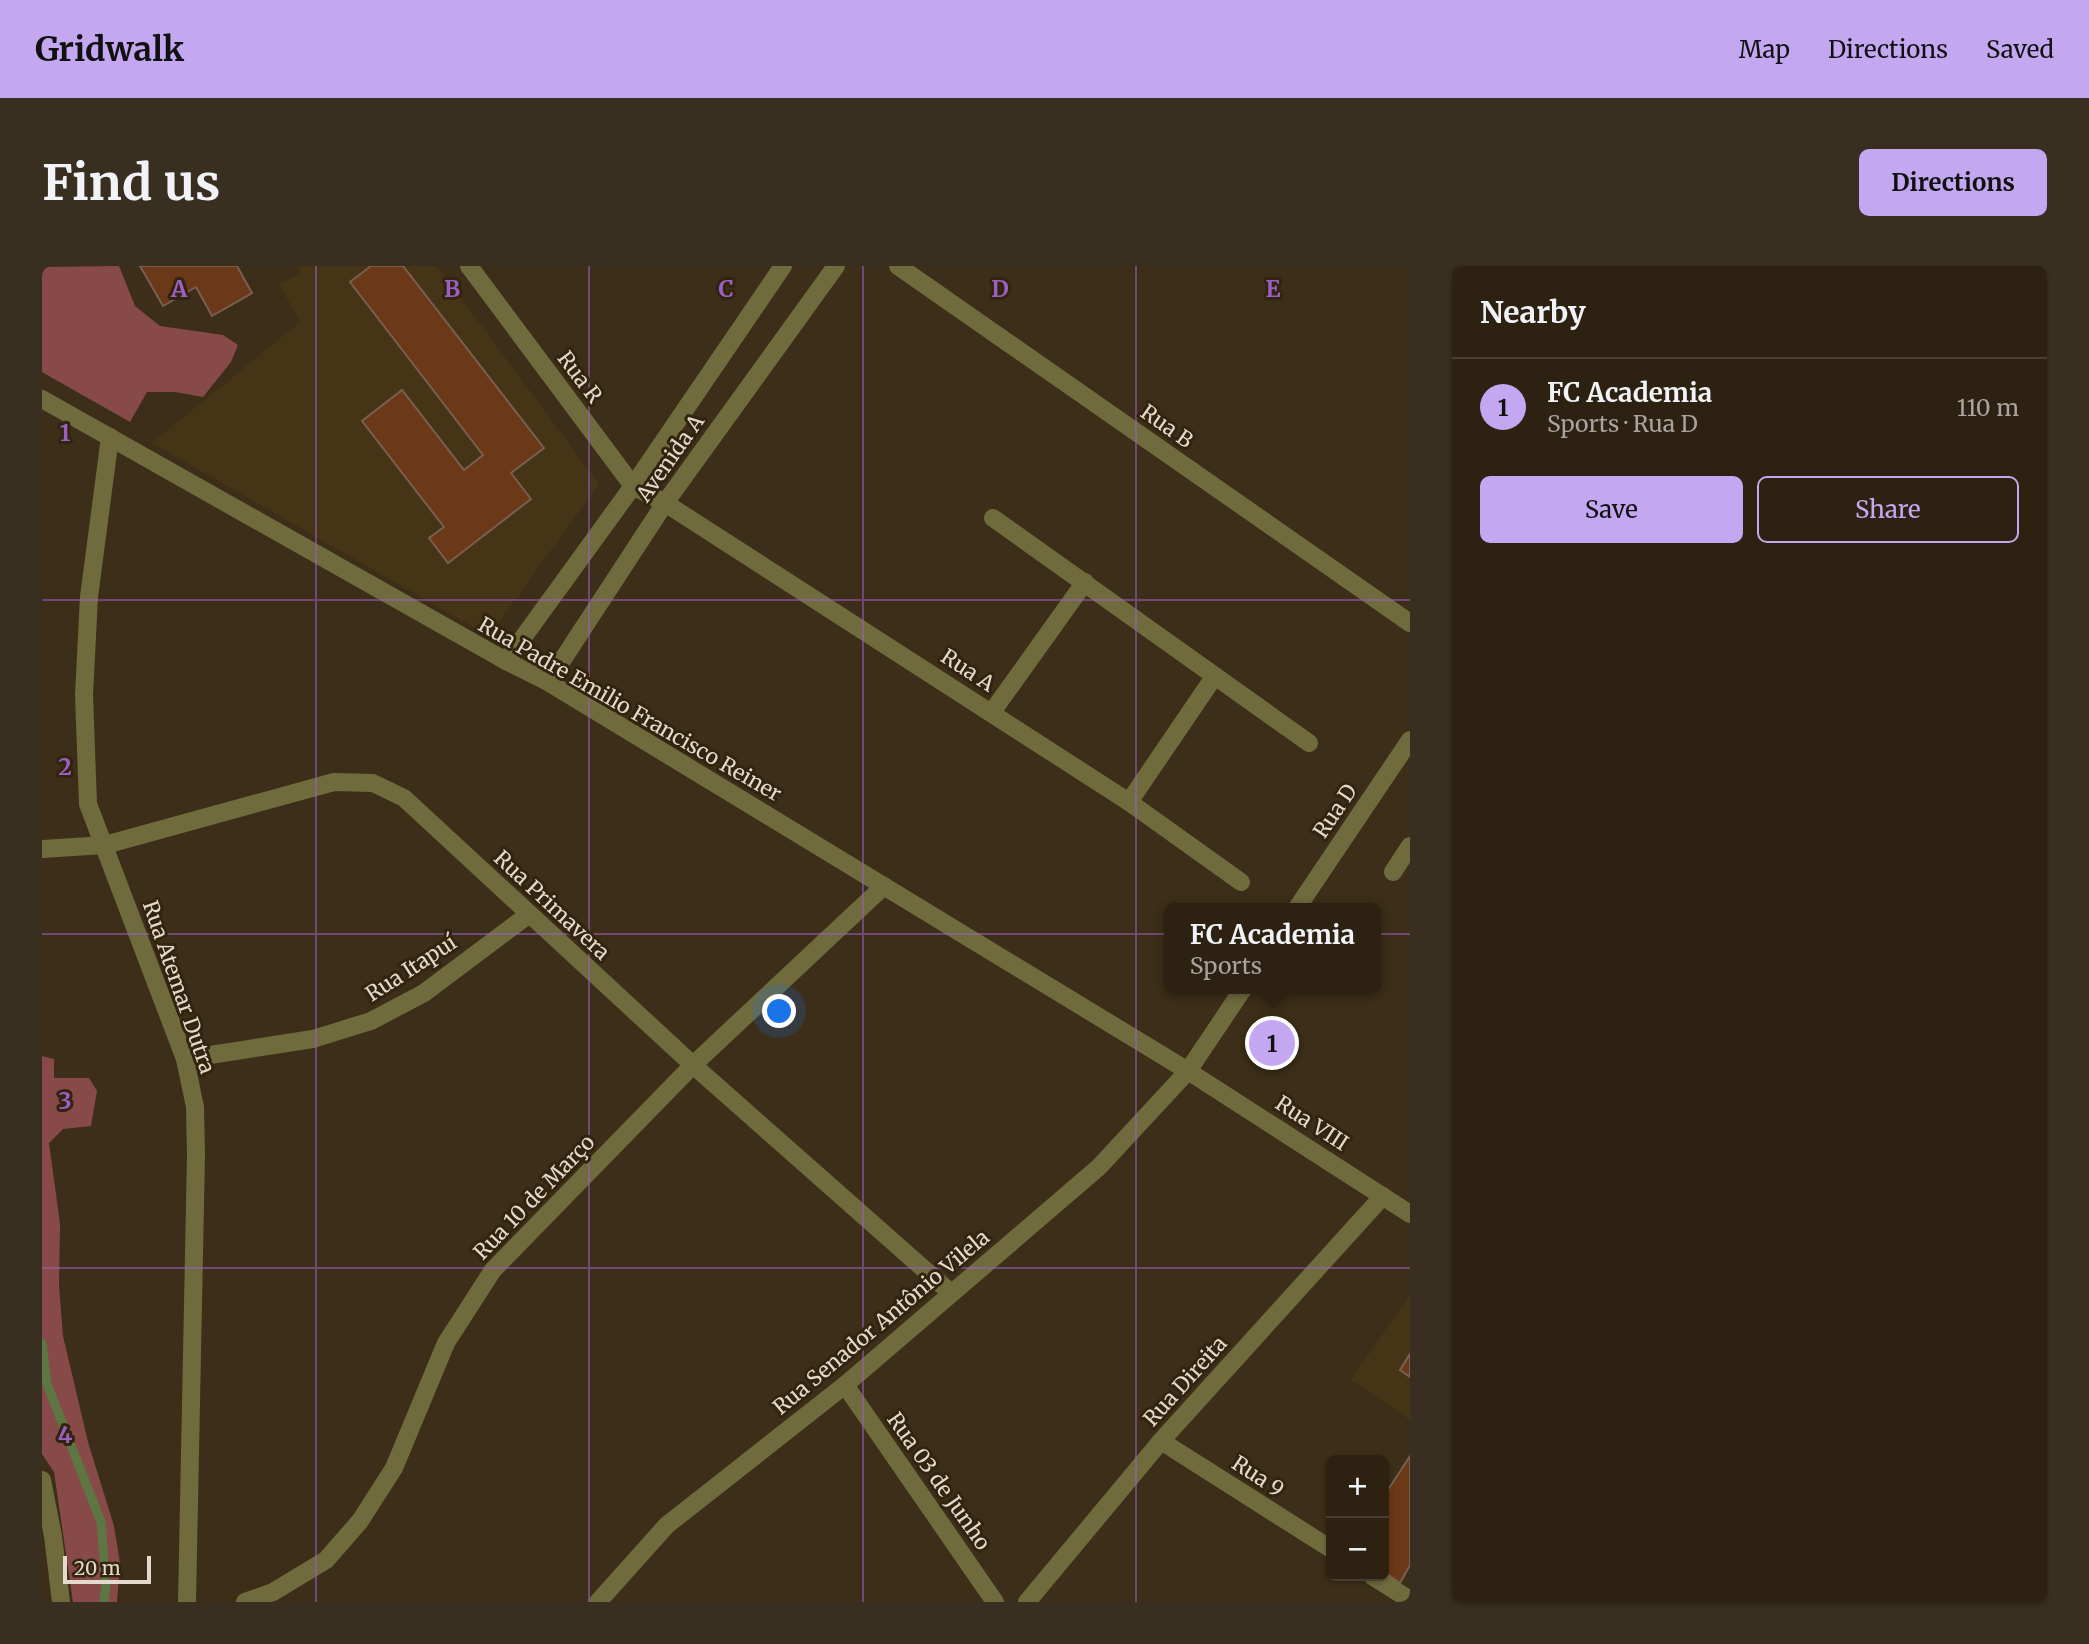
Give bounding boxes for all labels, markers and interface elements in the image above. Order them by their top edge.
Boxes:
text: Gridwalk [35,29,184,70]
text: Map [1739,34,1790,65]
text: Directions [1828,34,1948,65]
text: Saved [1986,34,2054,65]
button: Directions [1859,149,2047,216]
text: Find us [42,152,220,213]
text: A [170,274,188,303]
text: B [444,274,460,303]
text: C [718,274,734,303]
text: D [991,274,1009,303]
text: E [1265,274,1281,303]
text: Nearby [1480,293,1586,331]
street label: Rua R [552,346,609,409]
text: FC Academia [1547,376,1712,409]
text: 1 [1498,393,1508,422]
text: 110 m [1957,393,2019,422]
street label: Rua B [1136,398,1198,454]
street label: Avenida A [629,409,710,508]
text: Sports · Rua D [1547,409,1698,438]
text: 1 [60,418,71,447]
button: Save [1480,476,1743,543]
button: Share [1757,476,2019,543]
street label: Rua Padre Emilio Francisco Reiner [474,611,786,807]
street label: Rua A [936,643,1000,697]
text: 2 [58,752,72,781]
street label: Rua D [1307,779,1363,843]
street label: Rua Primavera [488,844,616,966]
street label: Rua Atemar Dutra [137,897,221,1077]
popup [1164,903,1381,994]
text: FC Academia [1190,918,1355,951]
street label: Rua Itapuí [360,928,463,1007]
text: Sports [1190,951,1262,980]
your location [762,994,796,1028]
pin: 1 [1249,1017,1295,1069]
text: 3 [58,1086,72,1115]
street label: Rua VIII [1270,1089,1354,1157]
street label: Rua 10 de Março [468,1129,600,1265]
street label: Rua Senador Antônio Vilela [767,1224,995,1420]
street label: Rua Direita [1137,1330,1233,1432]
street label: Rua 03 de Junho [881,1407,997,1555]
text: 4 [58,1420,73,1449]
street label: Rua 9 [1227,1449,1289,1503]
map controls [1326,1455,1389,1581]
button: + [1326,1455,1389,1518]
button: − [1326,1518,1389,1581]
scale bar [63,1553,150,1585]
text: 20 m [74,1556,121,1580]

